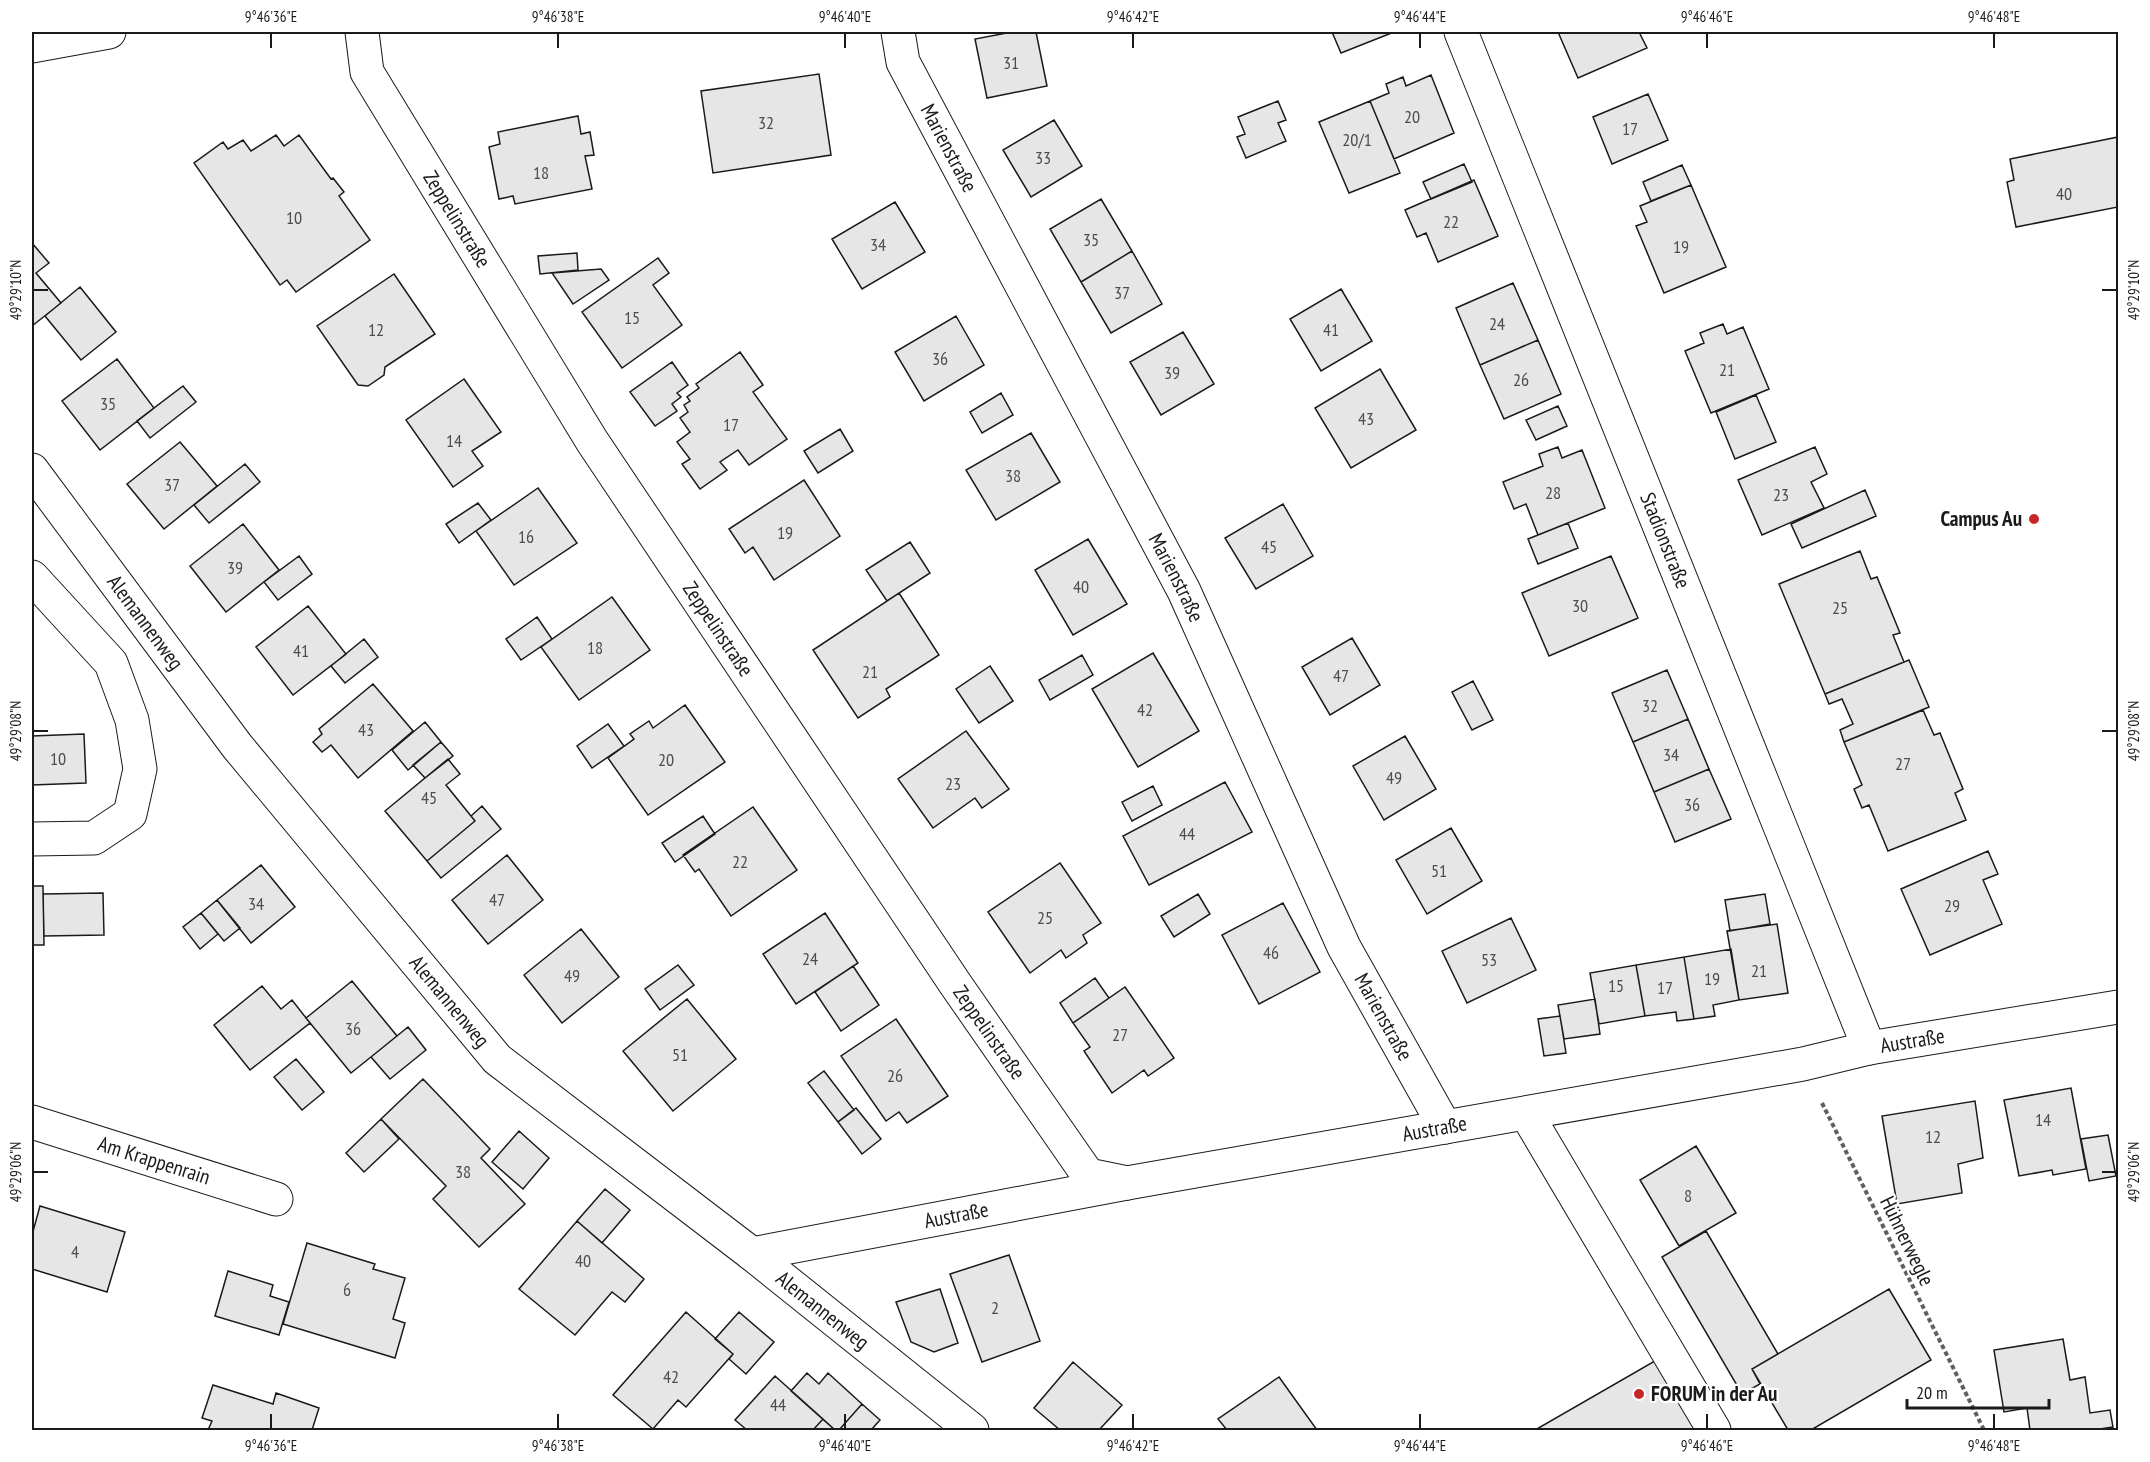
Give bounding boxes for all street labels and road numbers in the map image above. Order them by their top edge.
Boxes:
street label: Marienstraße [915,99,984,197]
street label: Zeppelinstraße [417,166,497,273]
street label: Stadionstraße [1634,488,1697,592]
street label: Marienstraße [1143,528,1210,626]
street label: Alemannenweg [102,569,190,675]
street label: Zeppelinstraße [677,576,760,682]
street label: Alemannenweg [404,950,496,1053]
street label: Marienstraße [1348,968,1419,1065]
street label: Zeppelinstraße [947,980,1032,1085]
street label: Austraße [1878,1022,1947,1059]
street label: Austraße [1400,1109,1469,1147]
street label: Am Krappenrain [95,1130,214,1190]
street label: Hühnerwegle [1874,1191,1941,1290]
street label: Austraße [922,1195,991,1234]
street label: Alemannenweg [771,1265,875,1355]

